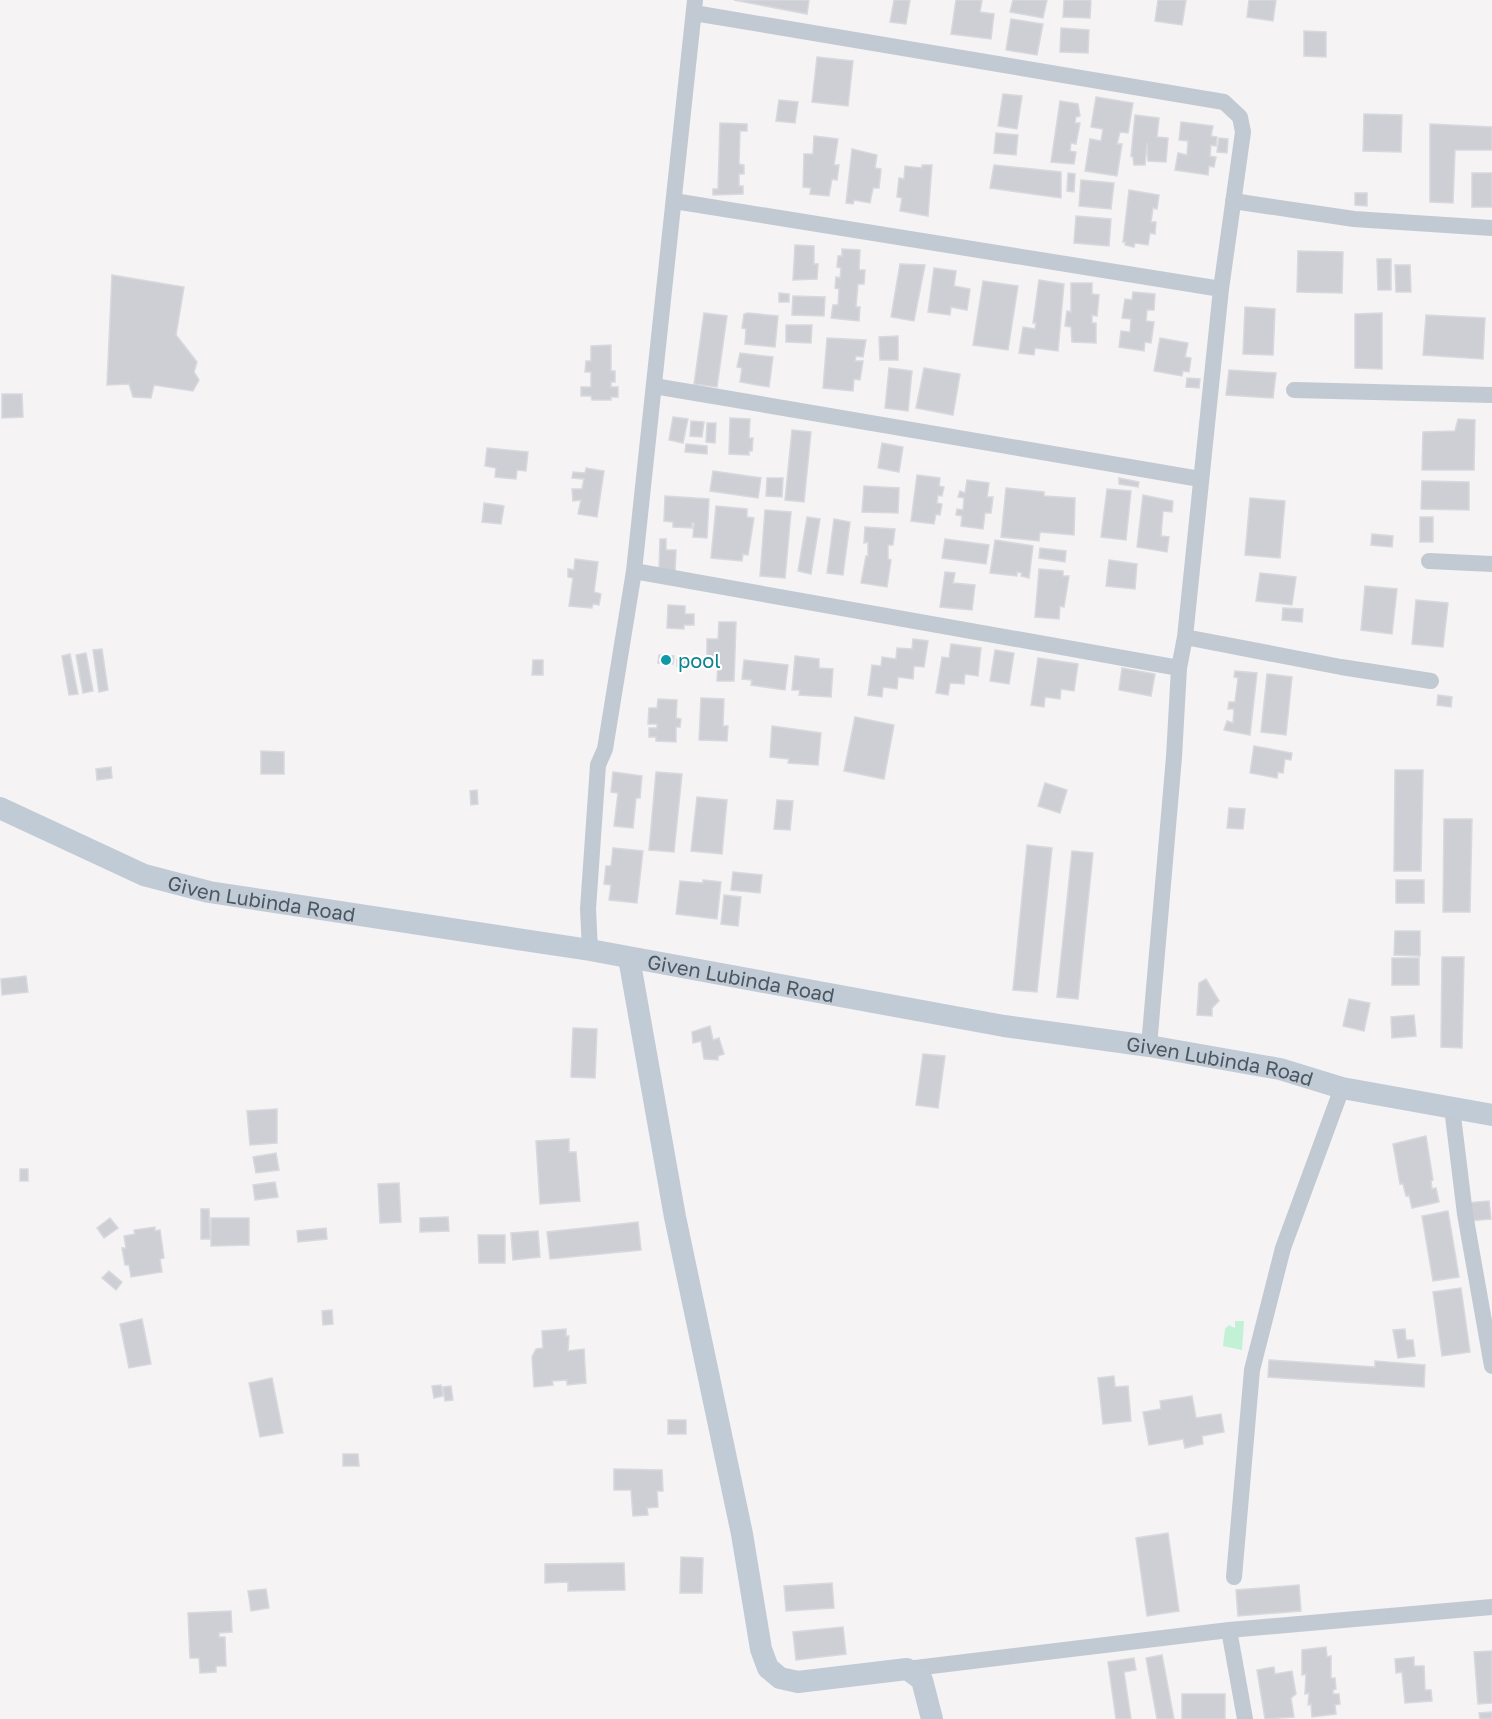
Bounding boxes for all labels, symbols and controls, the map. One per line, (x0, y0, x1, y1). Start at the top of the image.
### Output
place label: pool (678, 648, 721, 672)
marker: pool (659, 653, 673, 667)
street label: Given Lubinda Road (165, 870, 357, 926)
street label: Given Lubinda Road (645, 949, 837, 1007)
street label: Given Lubinda Road (1125, 1031, 1316, 1091)

